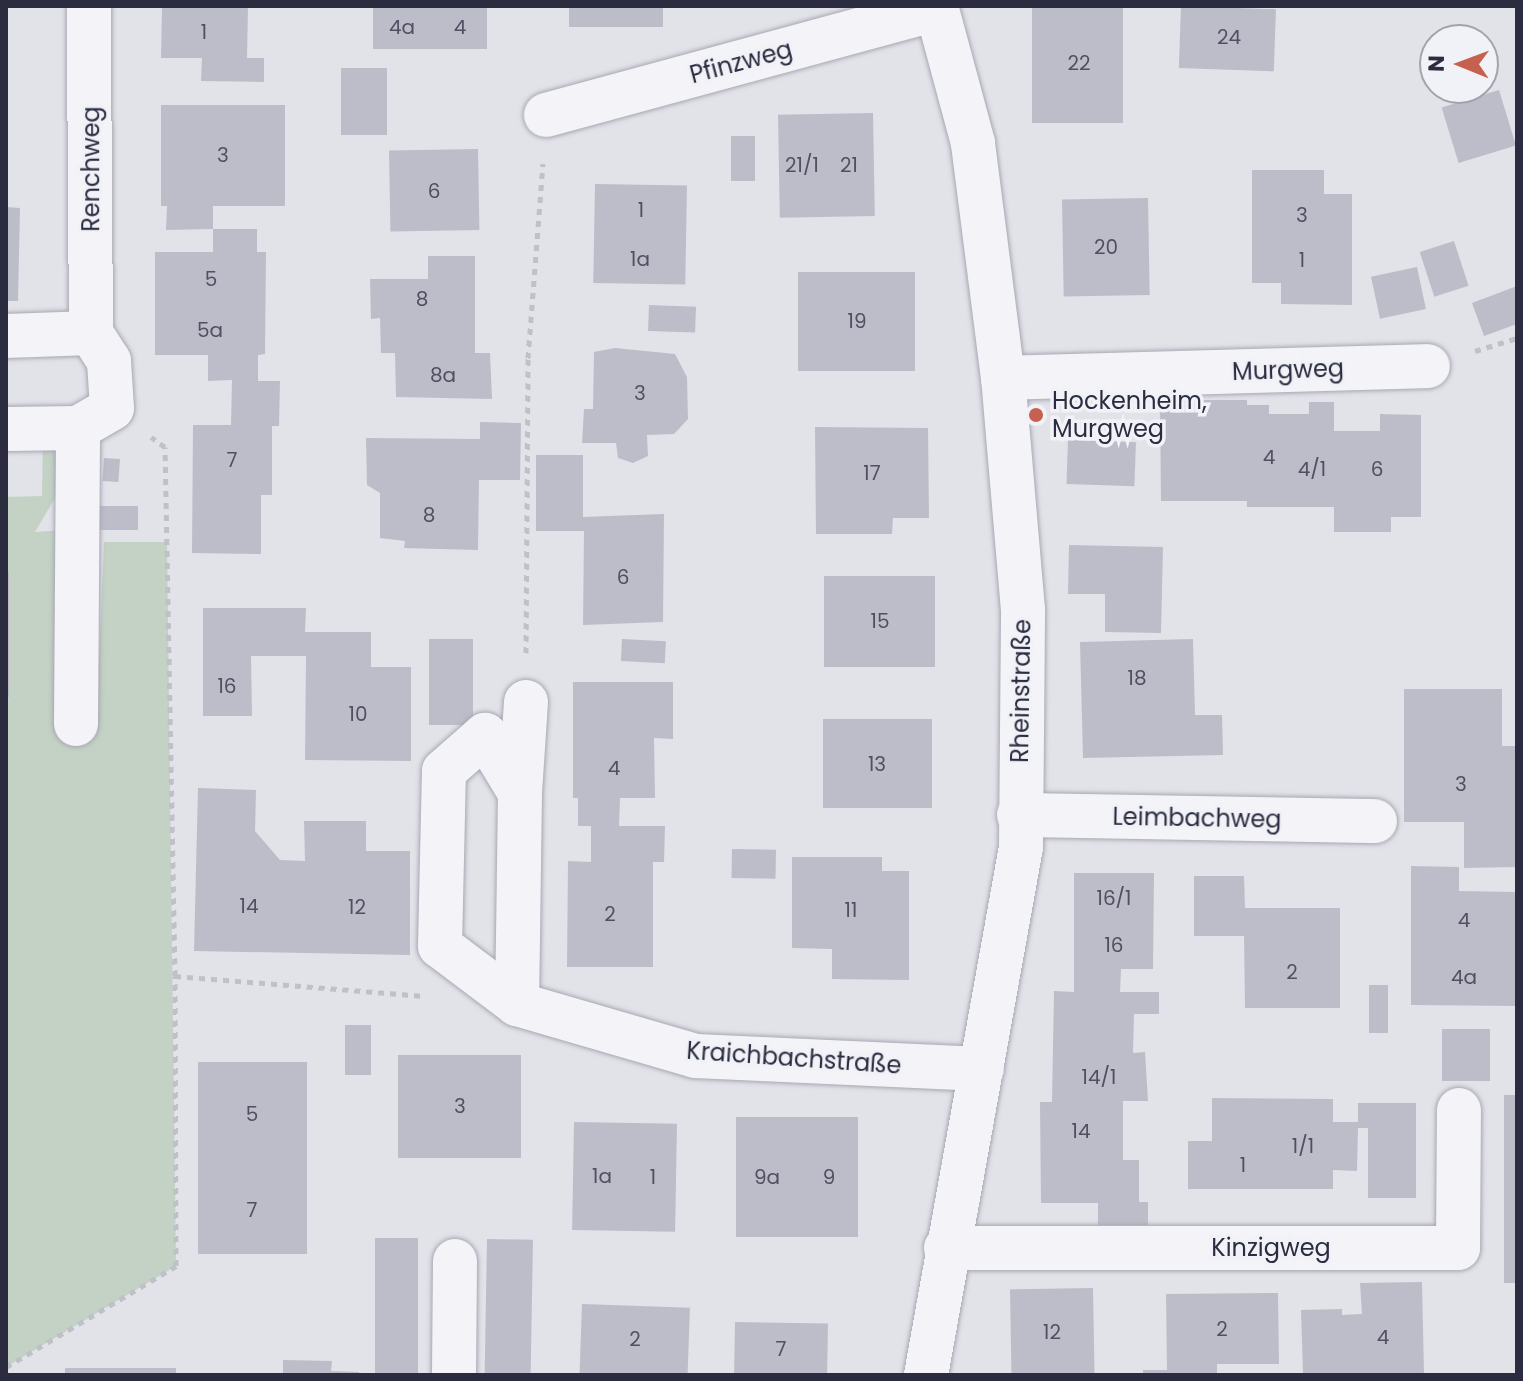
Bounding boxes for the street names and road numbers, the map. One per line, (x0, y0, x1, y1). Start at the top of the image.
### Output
street label: Pfinzweg (687, 35, 795, 89)
street label: Renchweg (77, 106, 105, 232)
street label: Murgweg (1232, 354, 1344, 386)
street label: Rheinstraße (1005, 619, 1037, 763)
street label: Leimbachweg (1112, 802, 1282, 834)
street label: Kraichbachstraße (686, 1036, 902, 1080)
street label: Kinzigweg (1211, 1234, 1331, 1262)

